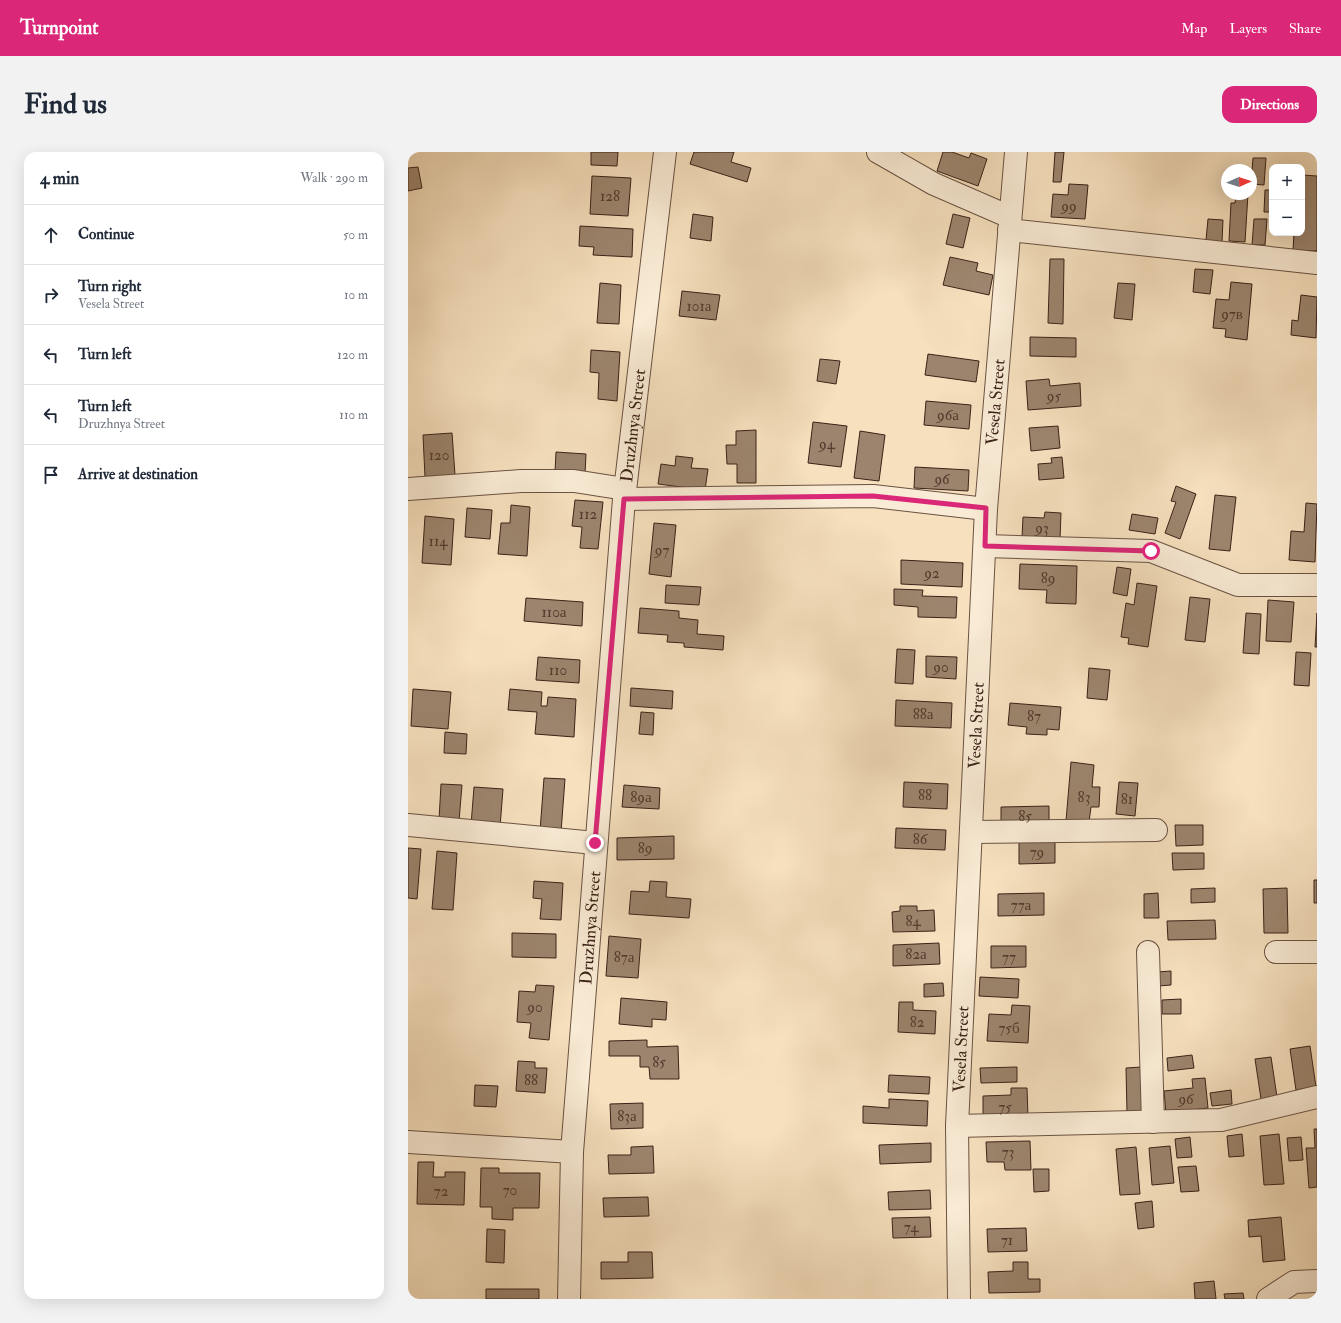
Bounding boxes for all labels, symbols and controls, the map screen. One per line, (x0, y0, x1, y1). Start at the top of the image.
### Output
text: Turnpoint (20, 16, 98, 40)
text: Map (1181, 20, 1207, 37)
text: Layers (1229, 20, 1267, 37)
text: Share (1289, 20, 1321, 37)
button: Directions (1222, 86, 1317, 123)
text: Find us (24, 87, 107, 122)
north arrow (1221, 164, 1257, 200)
map controls (1269, 164, 1305, 236)
button: + (1269, 164, 1305, 200)
text: 4 min (40, 168, 79, 189)
text: Walk · 290 m (300, 170, 368, 186)
house number: 128 (600, 187, 620, 206)
house number: 99 (1060, 197, 1077, 216)
button: − (1269, 200, 1305, 236)
icon: ahead (40, 224, 62, 246)
text: Continue (78, 225, 134, 244)
text: 50 m (343, 227, 368, 243)
text: Turn right (78, 277, 141, 296)
icon: right (40, 284, 62, 306)
text: 10 m (344, 287, 368, 303)
text: Vesela Street (78, 296, 144, 312)
house number: 101а (687, 297, 712, 316)
house number: 97в (1220, 305, 1243, 324)
icon: left (40, 344, 62, 366)
text: Turn left (78, 345, 132, 364)
text: 120 m (337, 347, 368, 363)
street label: Vesela Street (981, 358, 1010, 446)
street label: Druzhnya Street (616, 367, 650, 483)
house number: 95 (1046, 387, 1062, 406)
text: Turn left (78, 397, 132, 416)
icon: left (40, 404, 62, 426)
house number: 96а (936, 406, 959, 425)
text: 110 m (339, 407, 368, 423)
text: Druzhnya Street (78, 416, 165, 432)
house number: 94 (818, 435, 836, 454)
house number: 120 (429, 446, 449, 465)
icon: arrive (40, 464, 62, 486)
text: Arrive at destination (78, 465, 198, 484)
house number: 96 (933, 470, 951, 489)
house number: 112 (579, 505, 598, 524)
house number: 93 (1034, 519, 1049, 538)
house number: 114 (429, 532, 448, 551)
house number: 97 (654, 541, 669, 560)
route start (1142, 542, 1160, 560)
house number: 92 (923, 564, 940, 583)
house number: 89 (1041, 569, 1055, 588)
house number: 110а (542, 603, 567, 622)
house number: 90 (932, 658, 949, 677)
house number: 110 (549, 661, 567, 680)
street label: Vesela Street (964, 681, 989, 769)
house number: 88а (913, 705, 934, 724)
house number: 87 (1027, 707, 1041, 726)
house number: 88 (918, 786, 932, 805)
house number: 89а (630, 788, 652, 807)
house number: 83 (1078, 788, 1090, 807)
house number: 81 (1121, 790, 1133, 809)
house number: 85 (1018, 807, 1032, 826)
house number: 86 (913, 830, 929, 849)
route end (586, 834, 604, 852)
house number: 89 (638, 839, 652, 858)
house number: 79 (1030, 843, 1044, 862)
street label: Druzhnya Street (575, 870, 605, 985)
house number: 77а (1011, 896, 1032, 915)
house number: 84 (905, 912, 921, 931)
house number: 82а (905, 945, 927, 964)
house number: 87а (614, 948, 635, 967)
house number: 77 (1002, 948, 1016, 967)
house number: 90 (526, 998, 543, 1017)
street label: Vesela Street (949, 1005, 974, 1093)
house number: 82 (910, 1013, 925, 1032)
house number: 75б (998, 1019, 1020, 1038)
house number: 85 (652, 1053, 666, 1072)
house number: 88 (524, 1071, 538, 1090)
house number: 96 (1177, 1090, 1195, 1109)
house number: 75 (998, 1098, 1012, 1117)
house number: 83а (617, 1107, 637, 1126)
house number: 73 (1002, 1143, 1014, 1162)
house number: 70 (503, 1181, 517, 1200)
house number: 72 (434, 1182, 449, 1201)
house number: 74 (904, 1218, 919, 1237)
house number: 71 (1001, 1231, 1013, 1250)

